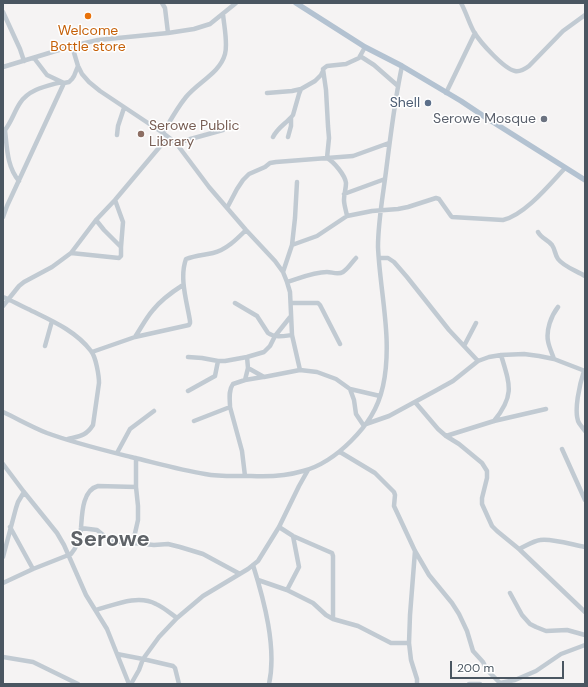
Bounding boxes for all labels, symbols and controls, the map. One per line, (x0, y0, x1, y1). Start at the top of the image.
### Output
marker: Welcome Bottle store (83, 11, 93, 21)
place label: Welcome Bottle store (50, 23, 126, 56)
place label: Shell (390, 95, 420, 111)
marker: Shell (423, 98, 433, 108)
place label: Serowe Mosque (433, 111, 536, 127)
marker: Serowe Mosque (539, 114, 549, 124)
place label: Serowe Public Library (149, 118, 240, 150)
marker: Serowe Public Library (136, 129, 146, 139)
district label: Serowe (70, 527, 150, 553)
scale bar (452, 653, 566, 679)
text: 200 m (457, 660, 494, 676)

